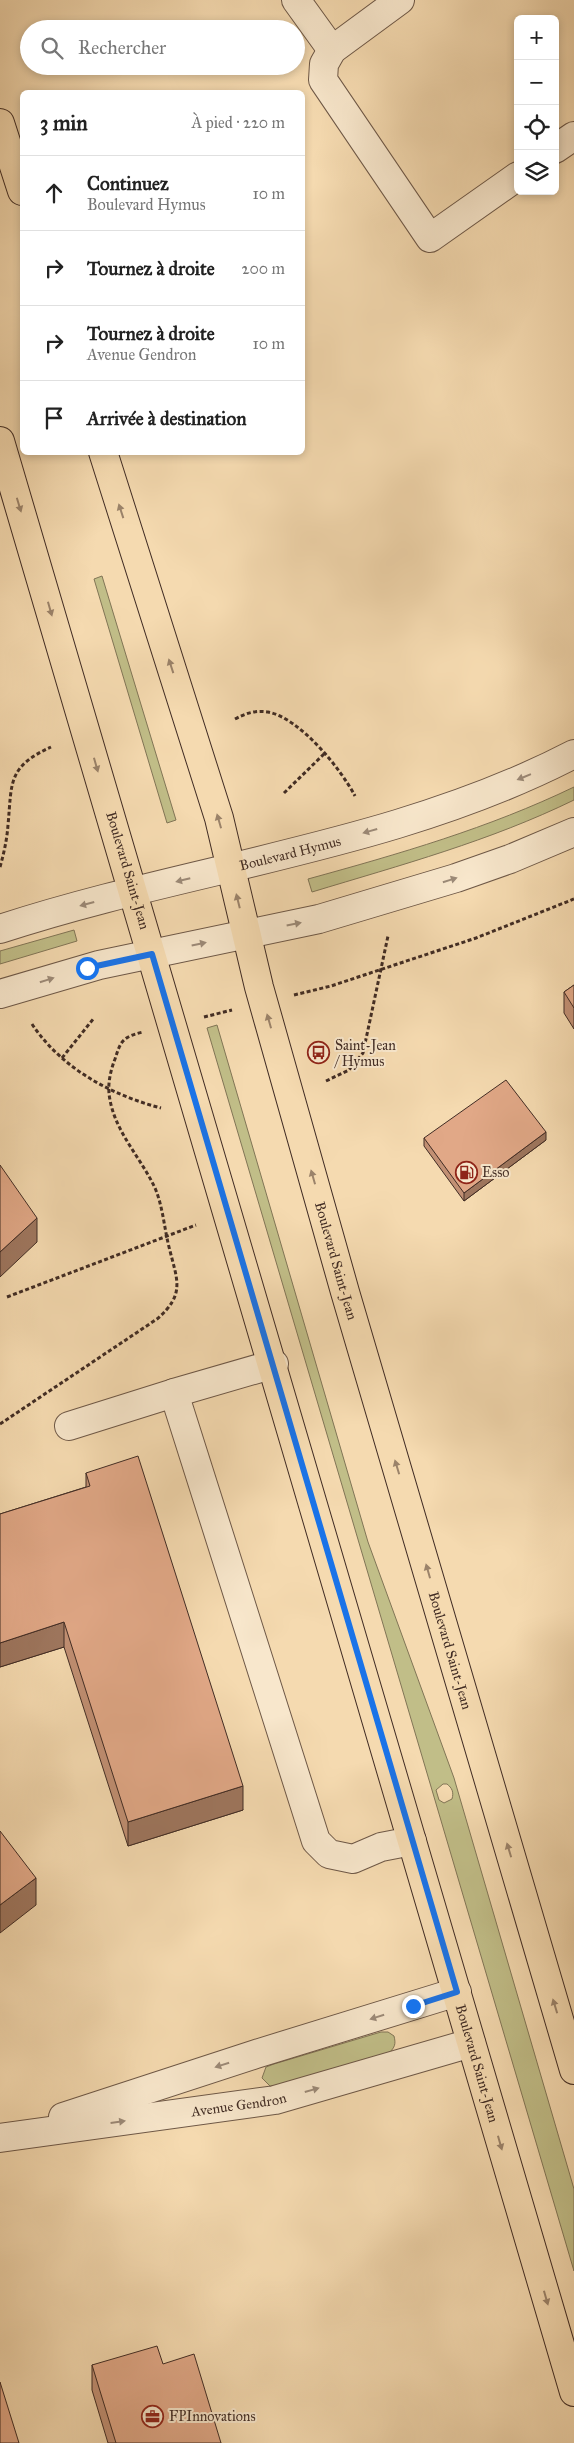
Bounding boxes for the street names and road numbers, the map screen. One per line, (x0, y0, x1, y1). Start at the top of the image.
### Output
street label: Boulevard Saint-Jean (102, 809, 153, 932)
street label: Boulevard Hymus (238, 833, 343, 874)
street label: Boulevard Saint-Jean (311, 1200, 361, 1322)
street label: Boulevard Saint-Jean (425, 1589, 475, 1712)
street label: Boulevard Saint-Jean (452, 2002, 502, 2125)
street label: Avenue Gendron (189, 2089, 289, 2121)

